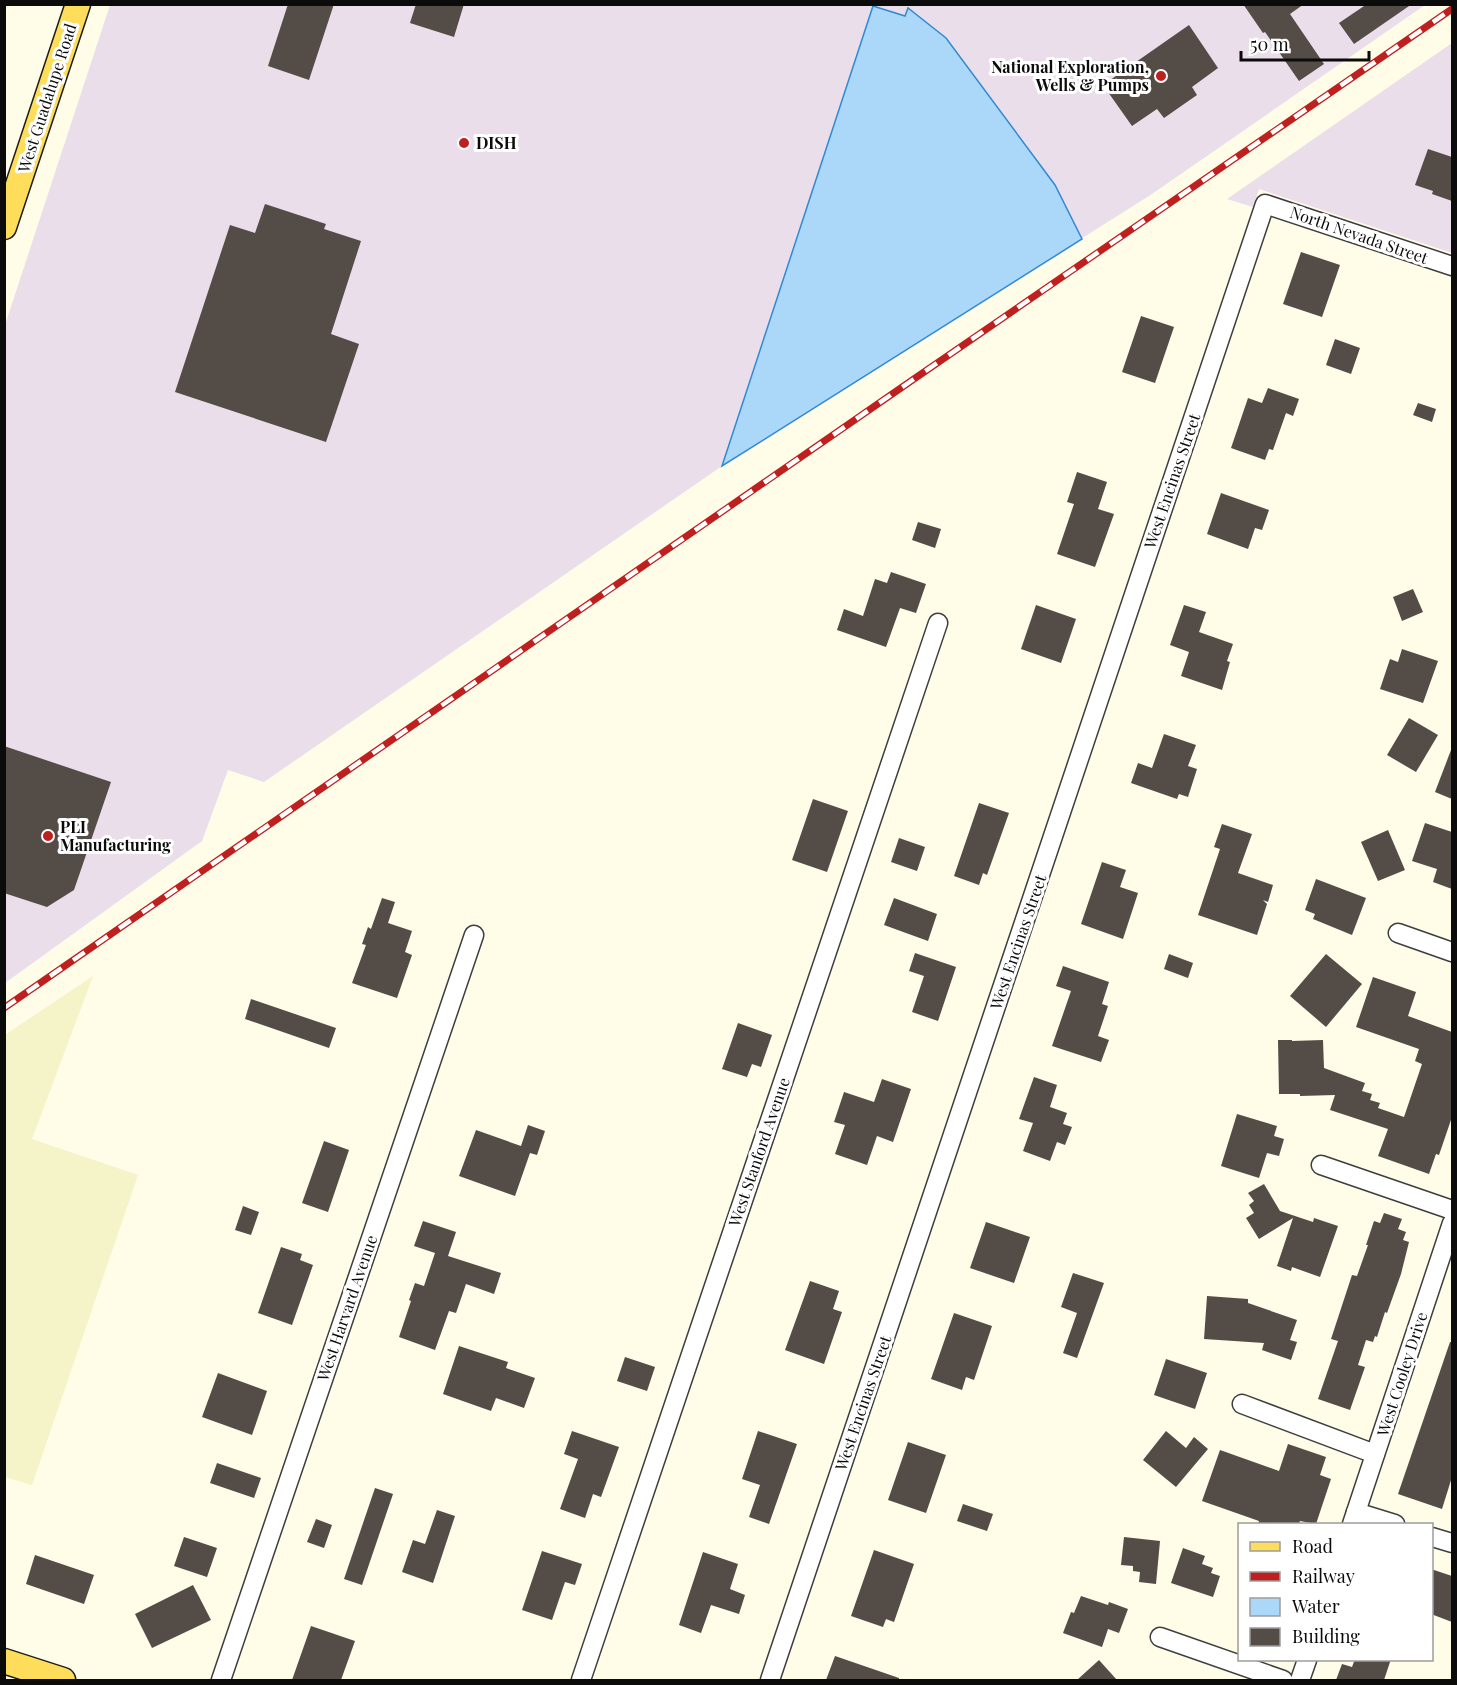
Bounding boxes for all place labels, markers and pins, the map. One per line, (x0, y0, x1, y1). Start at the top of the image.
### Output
place label: National Exploration, Wells & Pumps (991, 56, 1149, 95)
marker: National Exploration, Wells & Pumps (1154, 69, 1168, 83)
place label: DISH (476, 132, 517, 153)
marker: DISH (457, 136, 471, 150)
place label: PLI Manufacturing (60, 816, 171, 855)
marker: PLI Manufacturing (41, 829, 55, 843)

